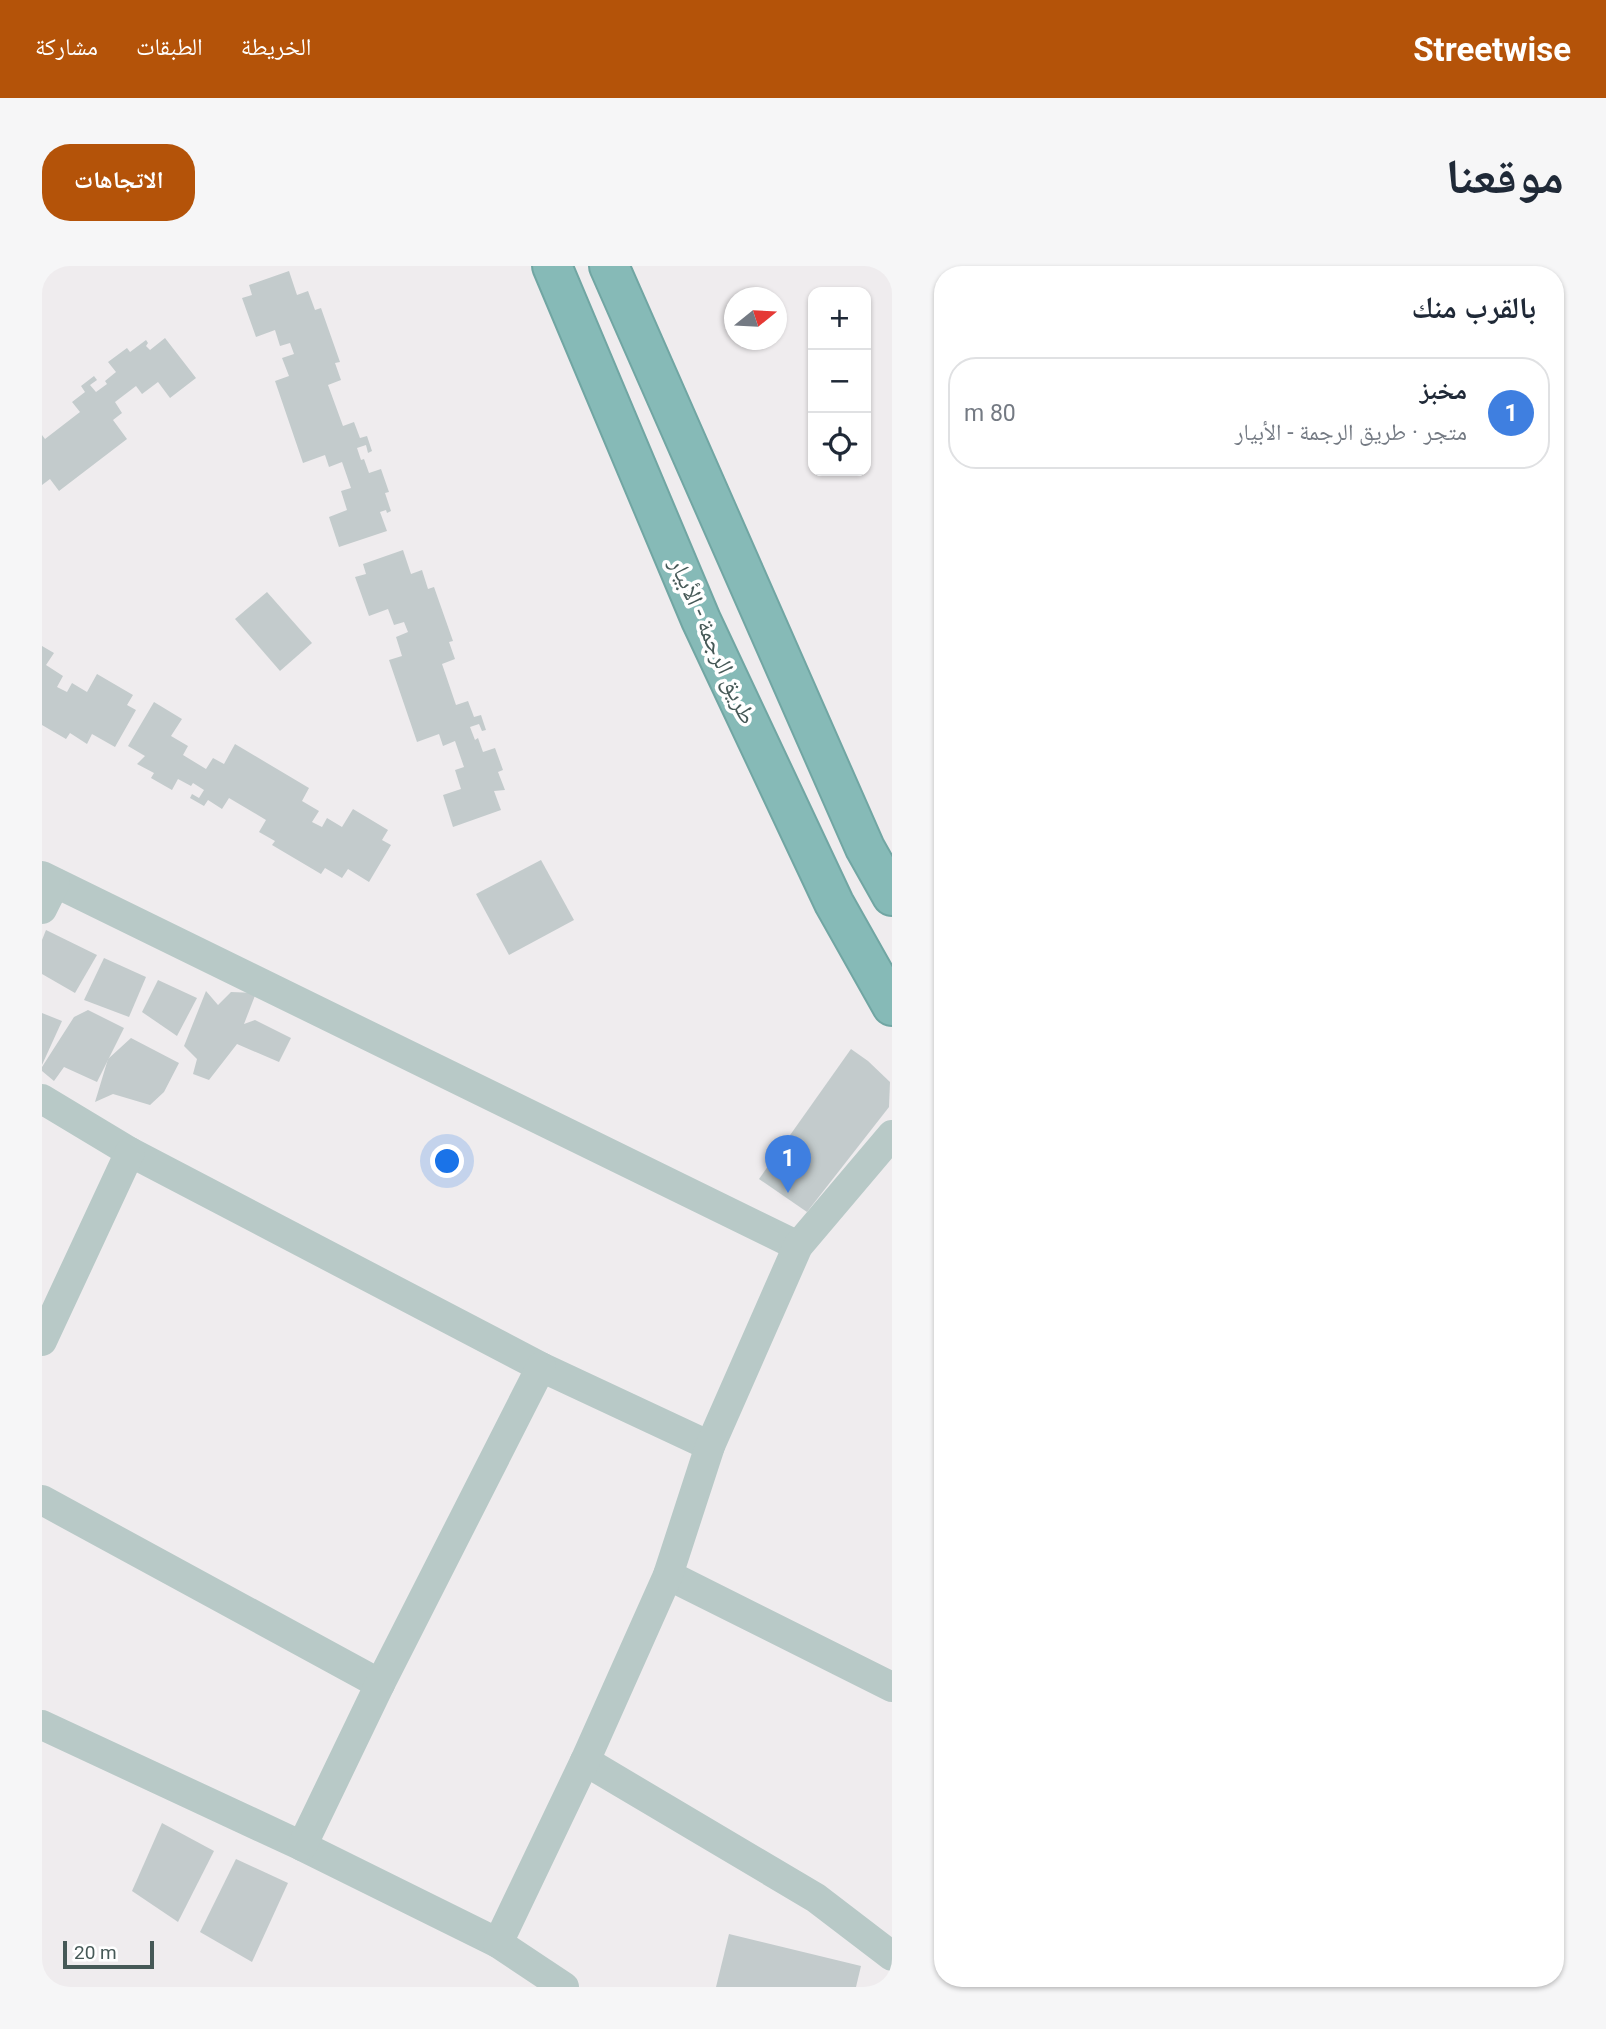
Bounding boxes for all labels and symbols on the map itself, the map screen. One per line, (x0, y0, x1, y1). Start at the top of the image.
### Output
north arrow (724, 287, 787, 350)
street label: طريق الرجمة - الأبيار (663, 553, 762, 728)
pin: 1 (765, 1135, 811, 1193)
your location (430, 1144, 464, 1178)
scale bar (63, 1938, 154, 1970)

